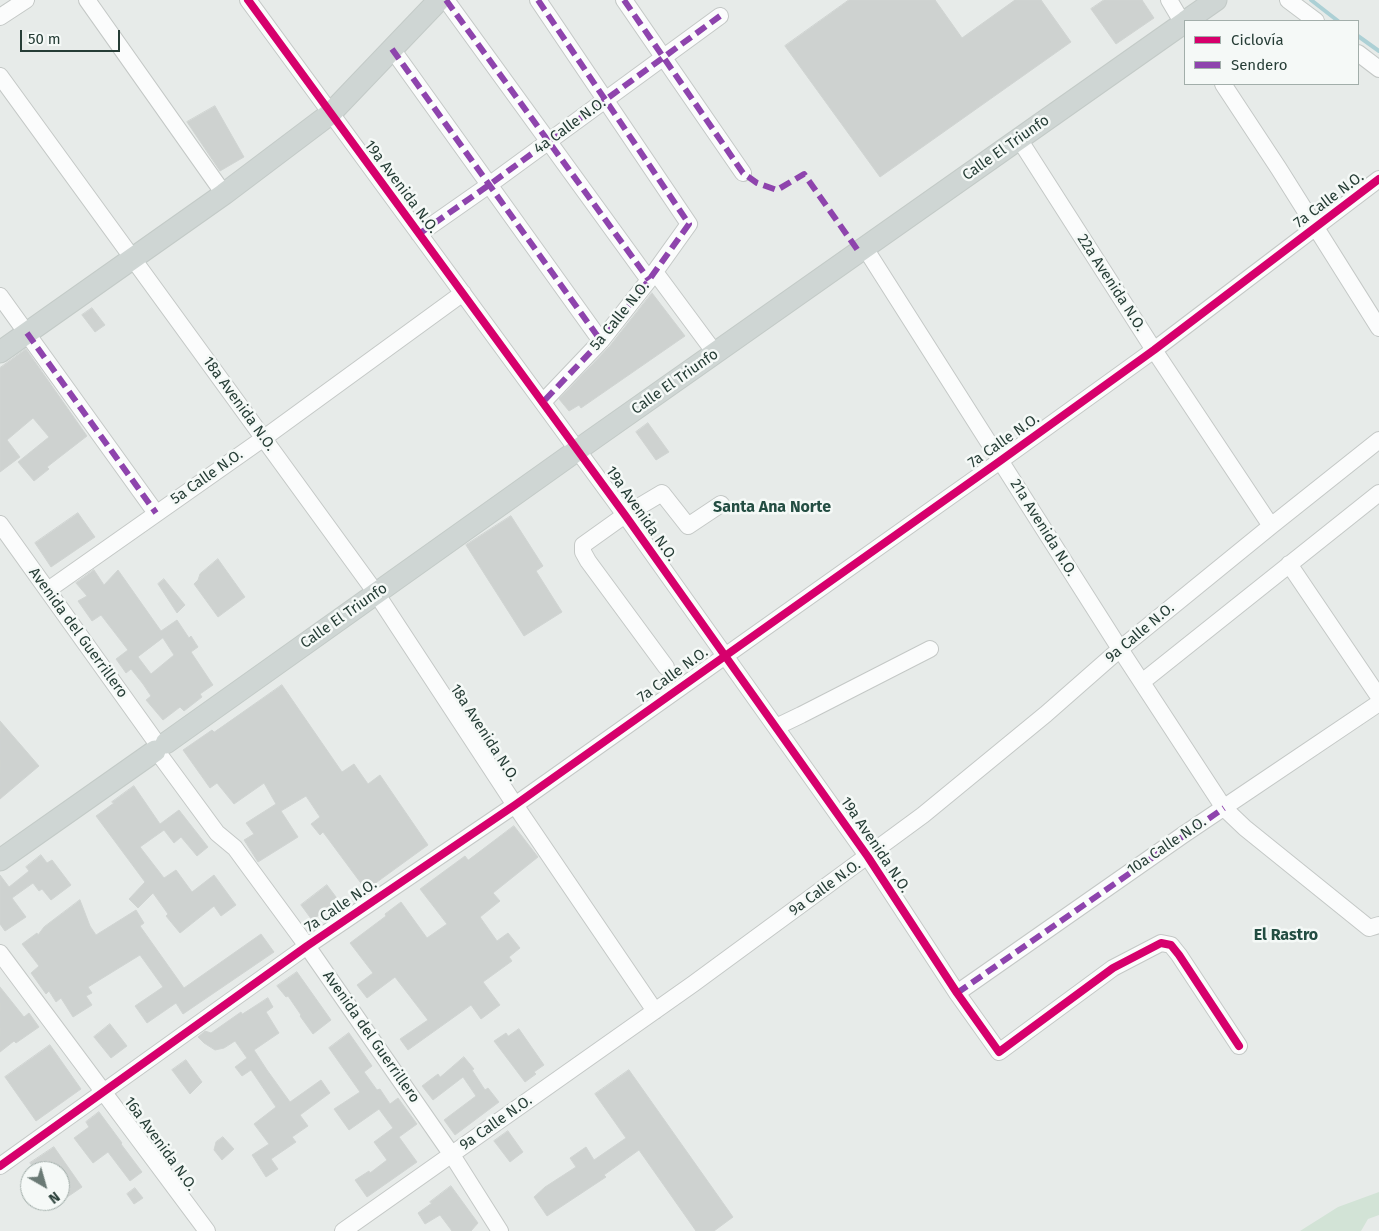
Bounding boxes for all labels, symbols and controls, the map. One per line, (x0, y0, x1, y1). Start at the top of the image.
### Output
scale bar (22, 20, 122, 52)
legend (1184, 20, 1359, 85)
text: 50 m (28, 30, 61, 48)
text: Ciclovía (1231, 31, 1284, 49)
text: Sendero (1231, 56, 1287, 74)
street label: 4a Calle N.O. (531, 94, 609, 158)
street label: Calle El Triunfo (959, 111, 1053, 185)
street label: 19a Avenida N.O. (360, 137, 442, 237)
street label: 7a Calle N.O. (1291, 168, 1367, 232)
street label: 22a Avenida N.O. (1073, 231, 1149, 335)
street label: 5a Calle N.O. (587, 278, 653, 354)
street label: Calle El Triunfo (628, 345, 722, 419)
street label: 18a Avenida N.O. (199, 353, 279, 455)
street label: 7a Calle N.O. (965, 410, 1043, 472)
street label: 5a Calle N.O. (167, 446, 247, 508)
street label: 19a Avenida N.O. (602, 463, 680, 565)
street label: 21a Avenida N.O. (1006, 476, 1080, 580)
district label: Santa Ana Norte (713, 498, 831, 518)
street label: Avenida del Guerrillero (25, 564, 131, 702)
street label: Calle El Triunfo (297, 579, 391, 653)
street label: 9a Calle N.O. (1102, 599, 1178, 667)
street label: 7a Calle N.O. (634, 643, 712, 707)
street label: 18a Avenida N.O. (446, 681, 522, 785)
street label: 19a Avenida N.O. (836, 794, 914, 896)
street label: 10a Calle N.O. (1124, 813, 1210, 879)
street label: 9a Calle N.O. (786, 856, 864, 920)
street label: 7a Calle N.O. (302, 875, 380, 937)
district label: El Rastro (1254, 926, 1318, 946)
street label: Avenida del Guerrillero (319, 968, 423, 1106)
street label: 9a Calle N.O. (456, 1091, 536, 1155)
street label: 16a Avenida N.O. (120, 1093, 200, 1195)
north arrow (20, 1161, 70, 1211)
text: N (45, 1188, 63, 1207)

